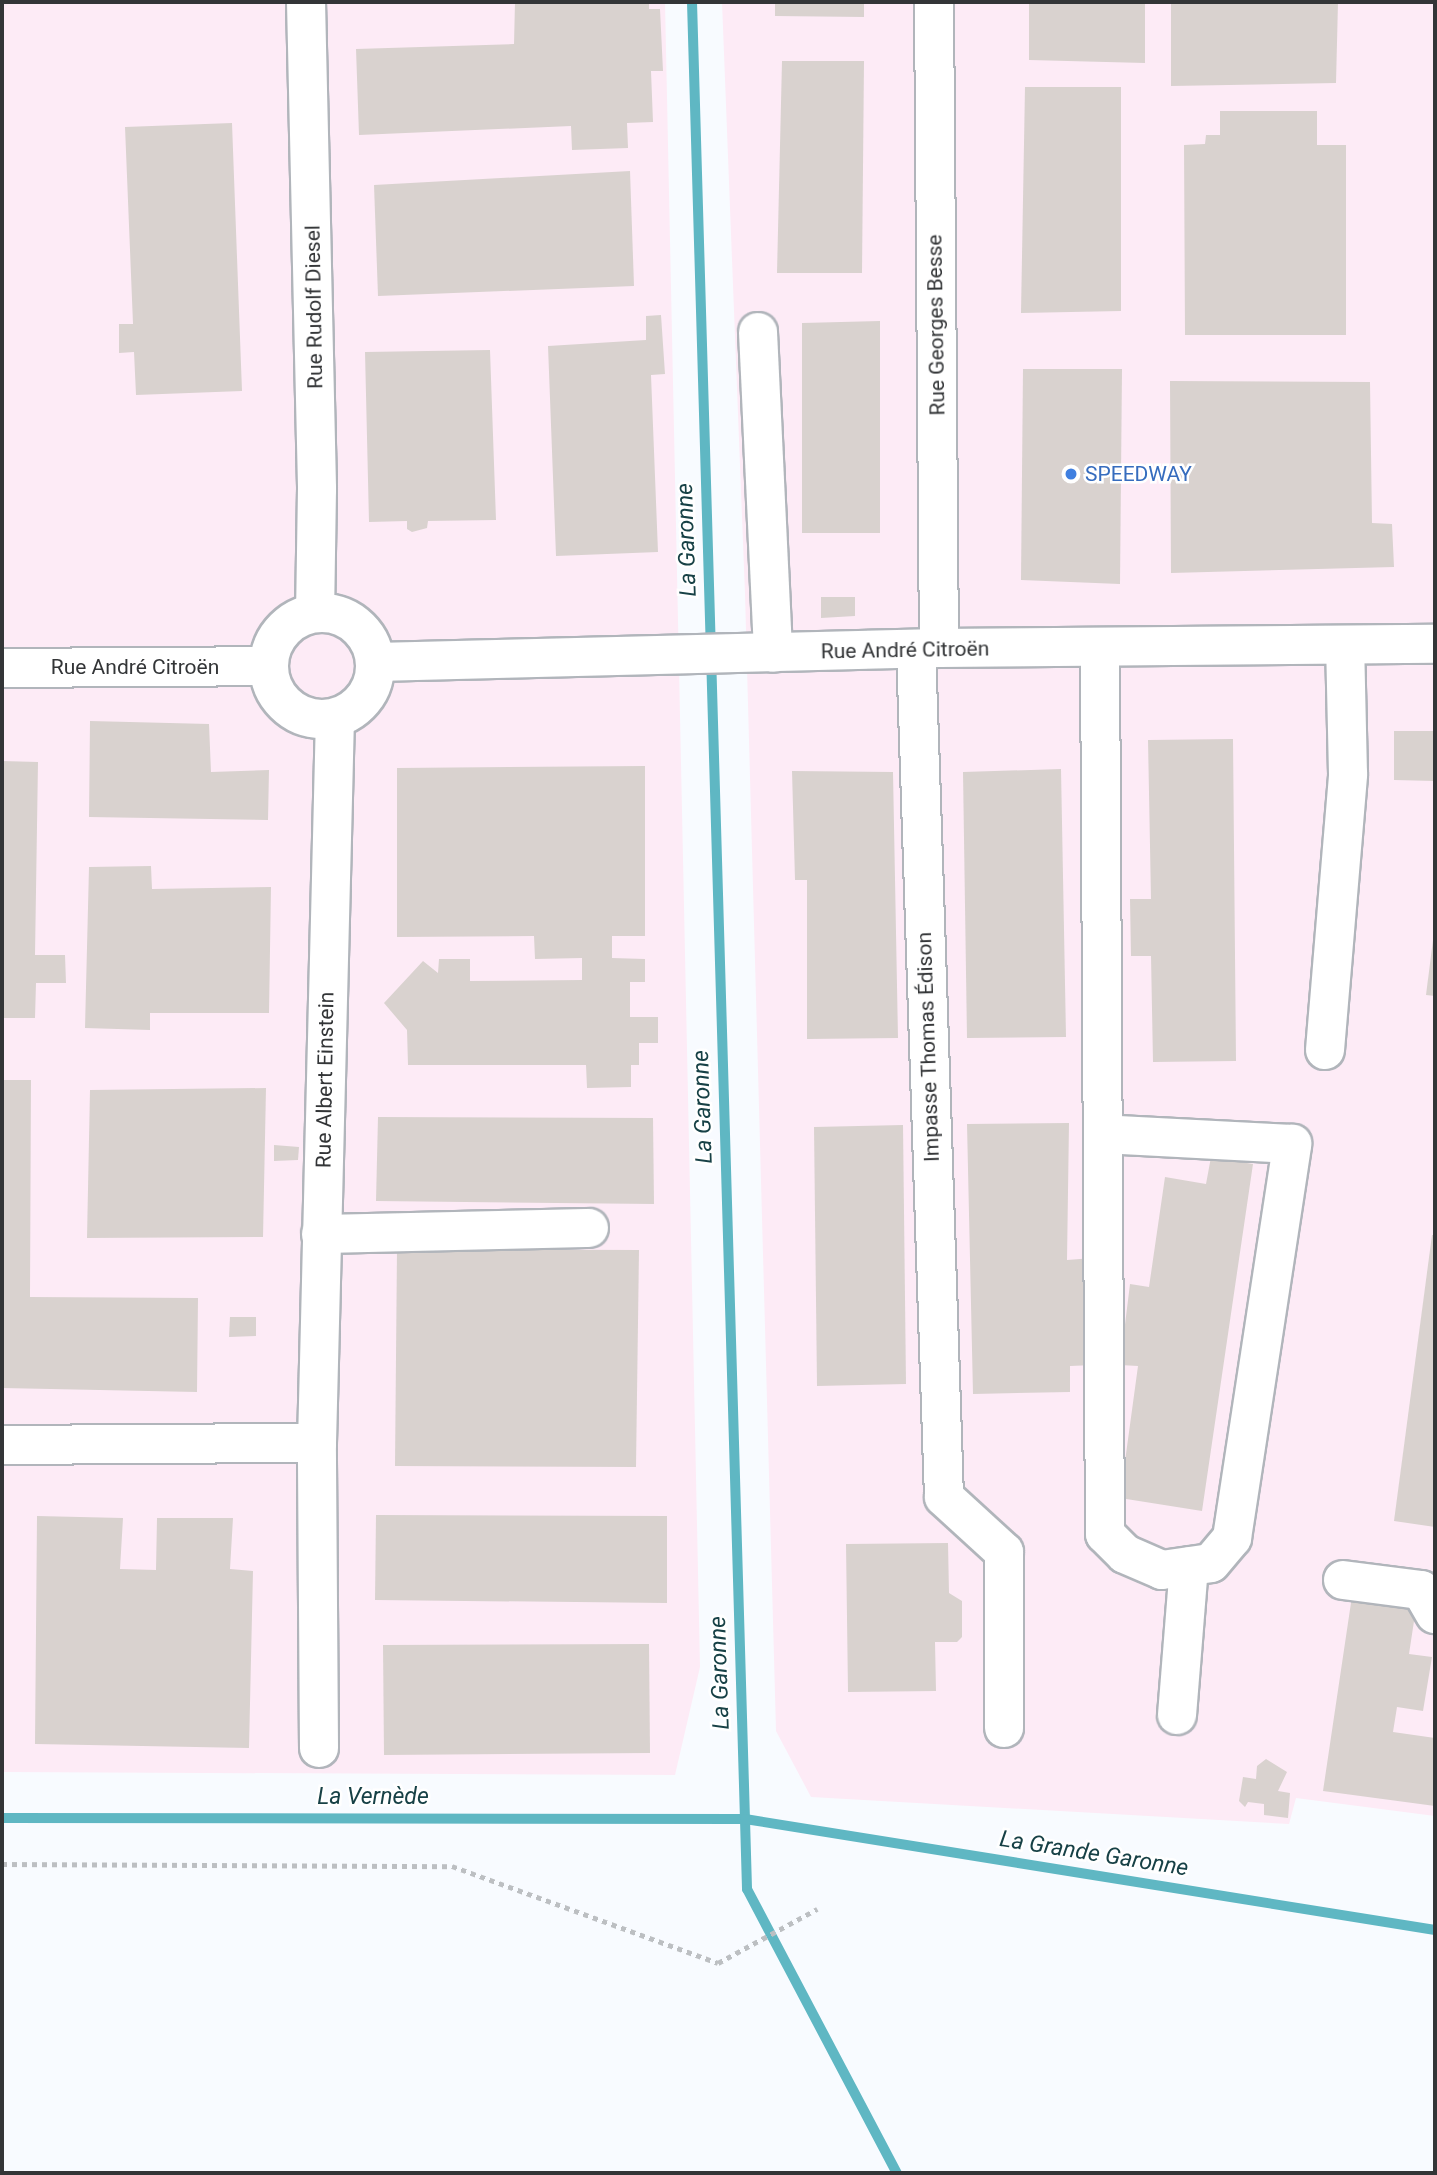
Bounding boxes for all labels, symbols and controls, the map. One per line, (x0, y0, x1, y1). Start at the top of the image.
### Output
street label: Rue Rudolf Diesel (300, 225, 328, 389)
street label: Rue Georges Besse (922, 234, 950, 416)
place label: SPEEDWAY (1085, 461, 1192, 487)
marker: SPEEDWAY (1063, 466, 1079, 482)
water label: La Garonne (671, 483, 703, 597)
street label: Rue André Citroën (821, 636, 989, 664)
street label: Rue André Citroën (51, 654, 219, 680)
street label: Impasse Thomas Édison (911, 931, 945, 1163)
street label: Rue Albert Einstein (311, 992, 339, 1168)
water label: La Garonne (687, 1050, 719, 1164)
water label: La Garonne (704, 1616, 736, 1730)
water label: La Vernède (317, 1783, 429, 1811)
water label: La Grande Garonne (998, 1825, 1190, 1883)

